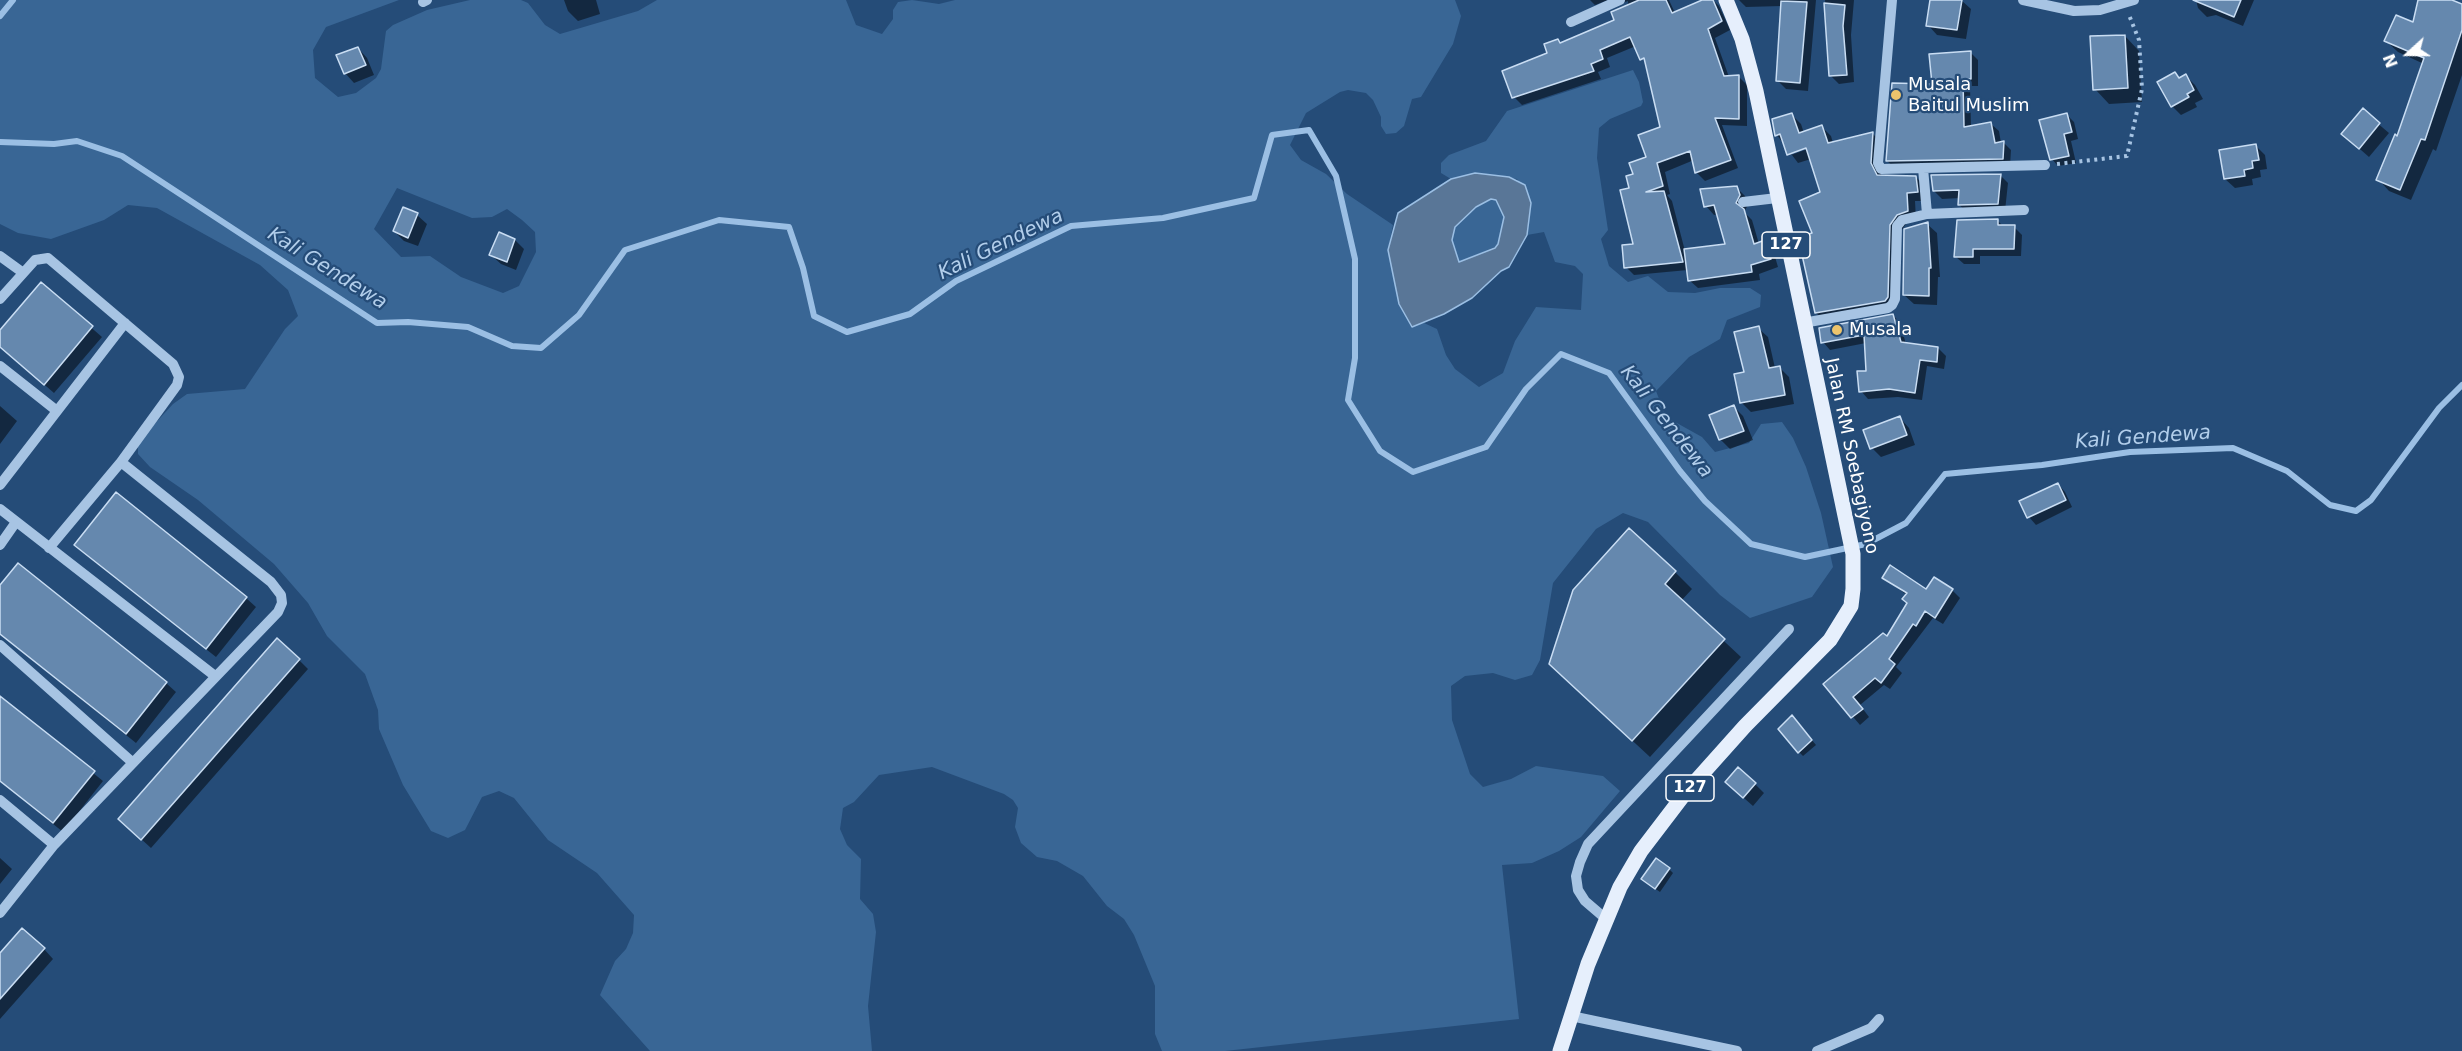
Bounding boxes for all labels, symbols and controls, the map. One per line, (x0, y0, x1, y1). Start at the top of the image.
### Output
north arrow (2378, 24, 2438, 84)
text: N (2379, 51, 2402, 70)
place label: Musala Baitul Muslim (1908, 74, 2029, 116)
marker: Musala Baitul Muslim (1889, 88, 1903, 102)
water label: Kali Gendewa (935, 204, 1067, 286)
water label: Kali Gendewa (263, 223, 391, 315)
road number: 127 (1762, 232, 1810, 258)
place label: Musala (1849, 319, 1912, 341)
marker: Musala (1830, 323, 1844, 337)
street label: Jalan RM Soebagiyono (1820, 356, 1882, 556)
water label: Kali Gendewa (1615, 361, 1717, 483)
water label: Kali Gendewa (2074, 421, 2212, 455)
road number: 127 (1666, 775, 1714, 801)

